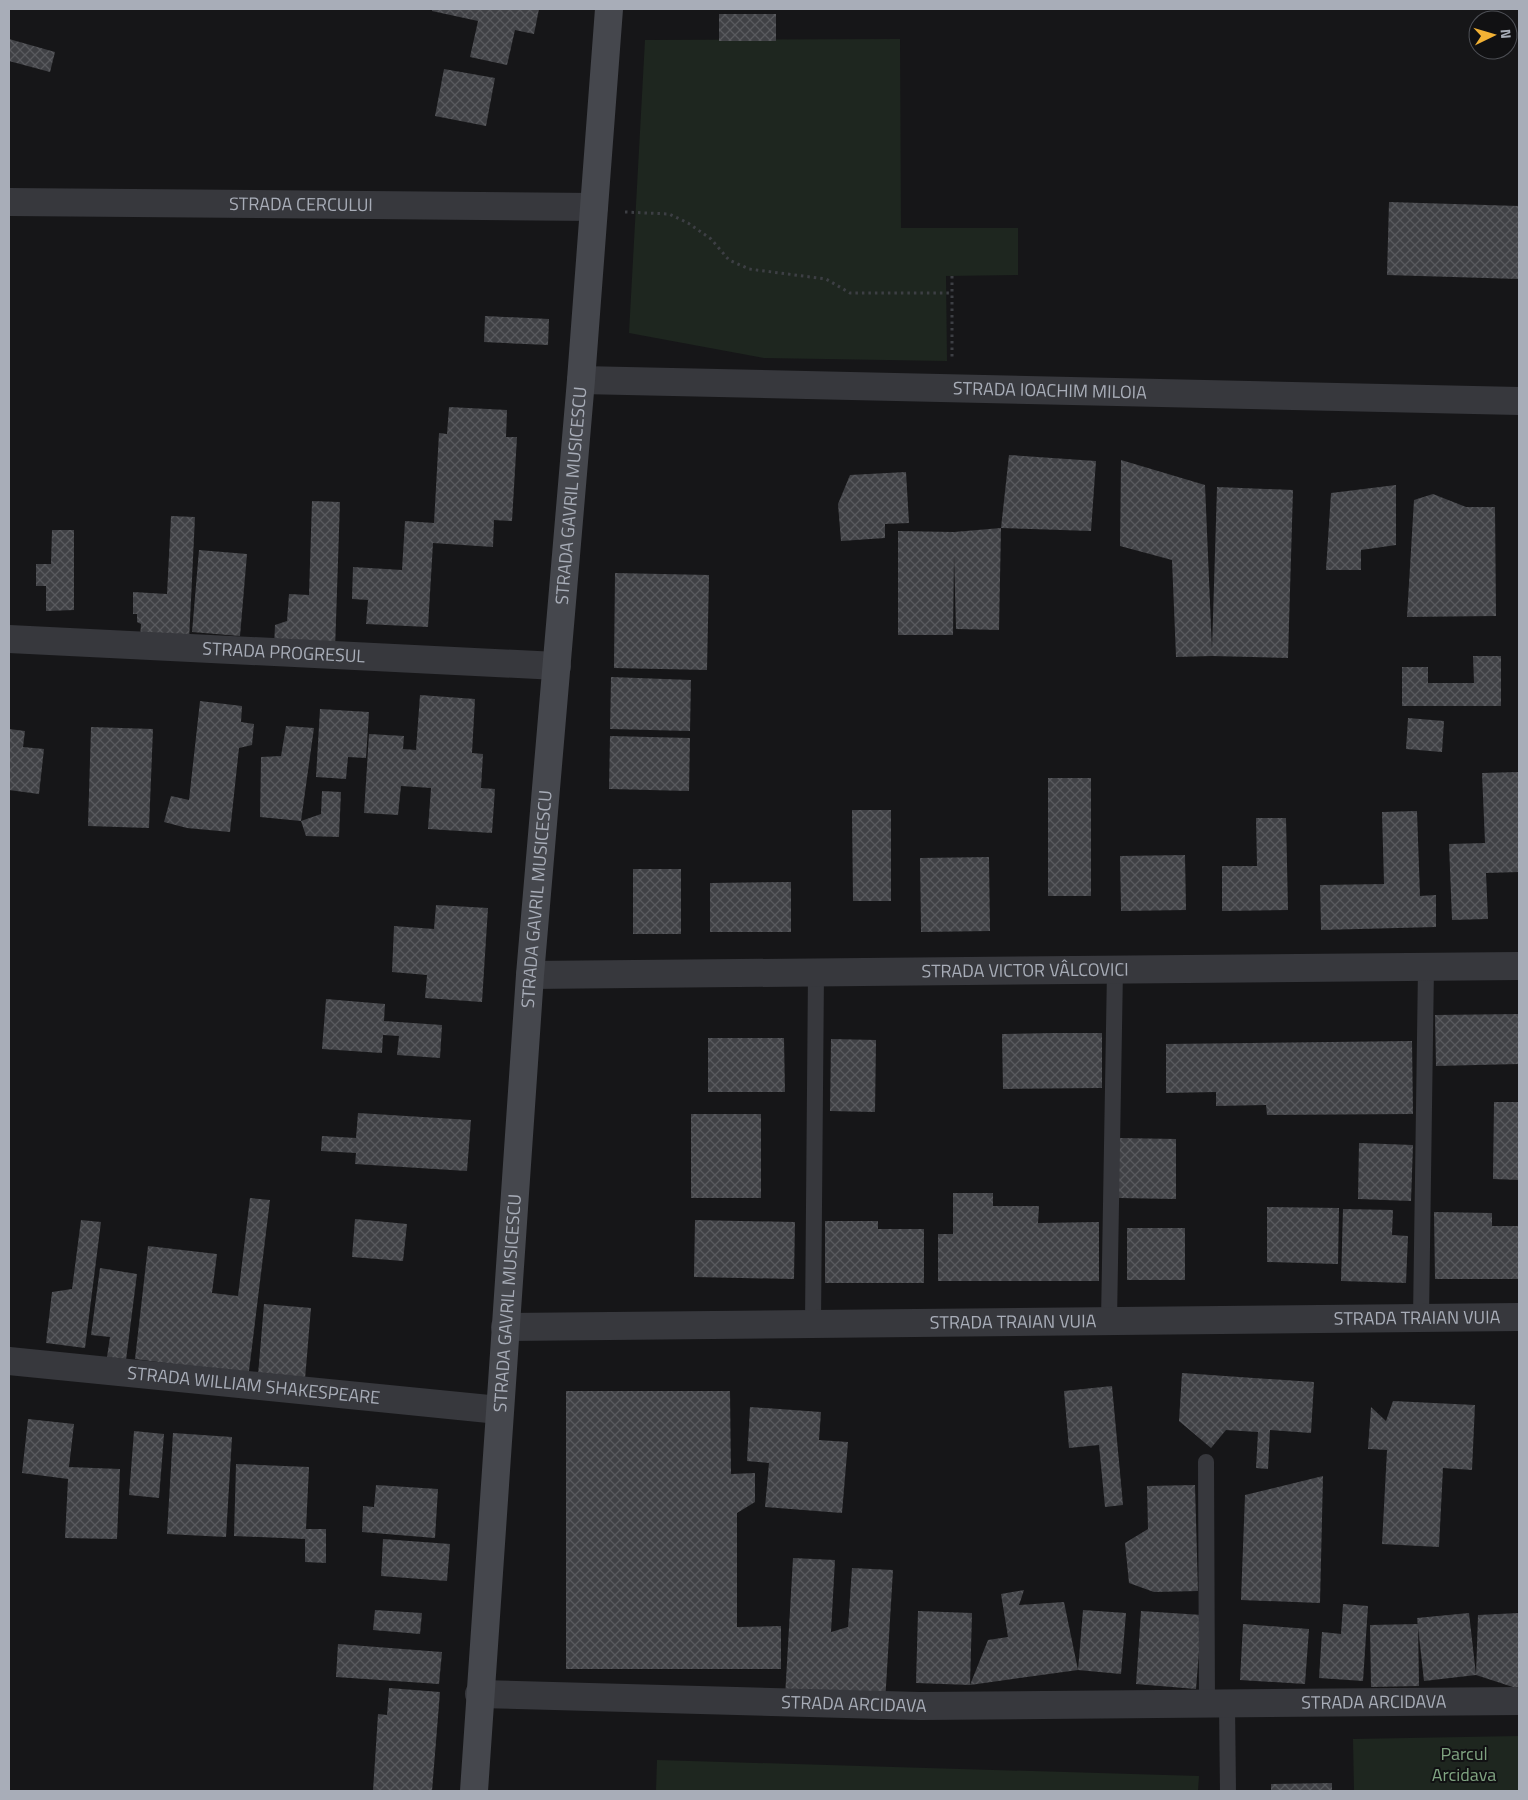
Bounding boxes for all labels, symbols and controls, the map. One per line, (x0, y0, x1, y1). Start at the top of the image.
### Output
north arrow (1468, 10, 1518, 60)
text: N (1496, 28, 1517, 40)
street label: STRADA CERCULUI (229, 190, 373, 218)
street label: STRADA IOACHIM MILOIA (953, 374, 1147, 406)
street label: STRADA GAVRIL MUSICESCU (548, 386, 593, 606)
street label: STRADA PROGRESUL (202, 635, 366, 670)
street label: STRADA GAVRIL MUSICESCU (514, 789, 559, 1009)
street label: STRADA VICTOR VÂLCOVICI (921, 956, 1129, 984)
street label: STRADA GAVRIL MUSICESCU (486, 1193, 528, 1413)
street label: STRADA TRAIAN VUIA (1333, 1303, 1501, 1332)
street label: STRADA TRAIAN VUIA (929, 1307, 1097, 1336)
street label: STRADA WILLIAM SHAKESPEARE (126, 1359, 382, 1411)
street label: STRADA ARCIDAVA (781, 1688, 927, 1719)
street label: STRADA ARCIDAVA (1301, 1688, 1447, 1716)
park label: Parcul Arcidava (1432, 1740, 1496, 1788)

